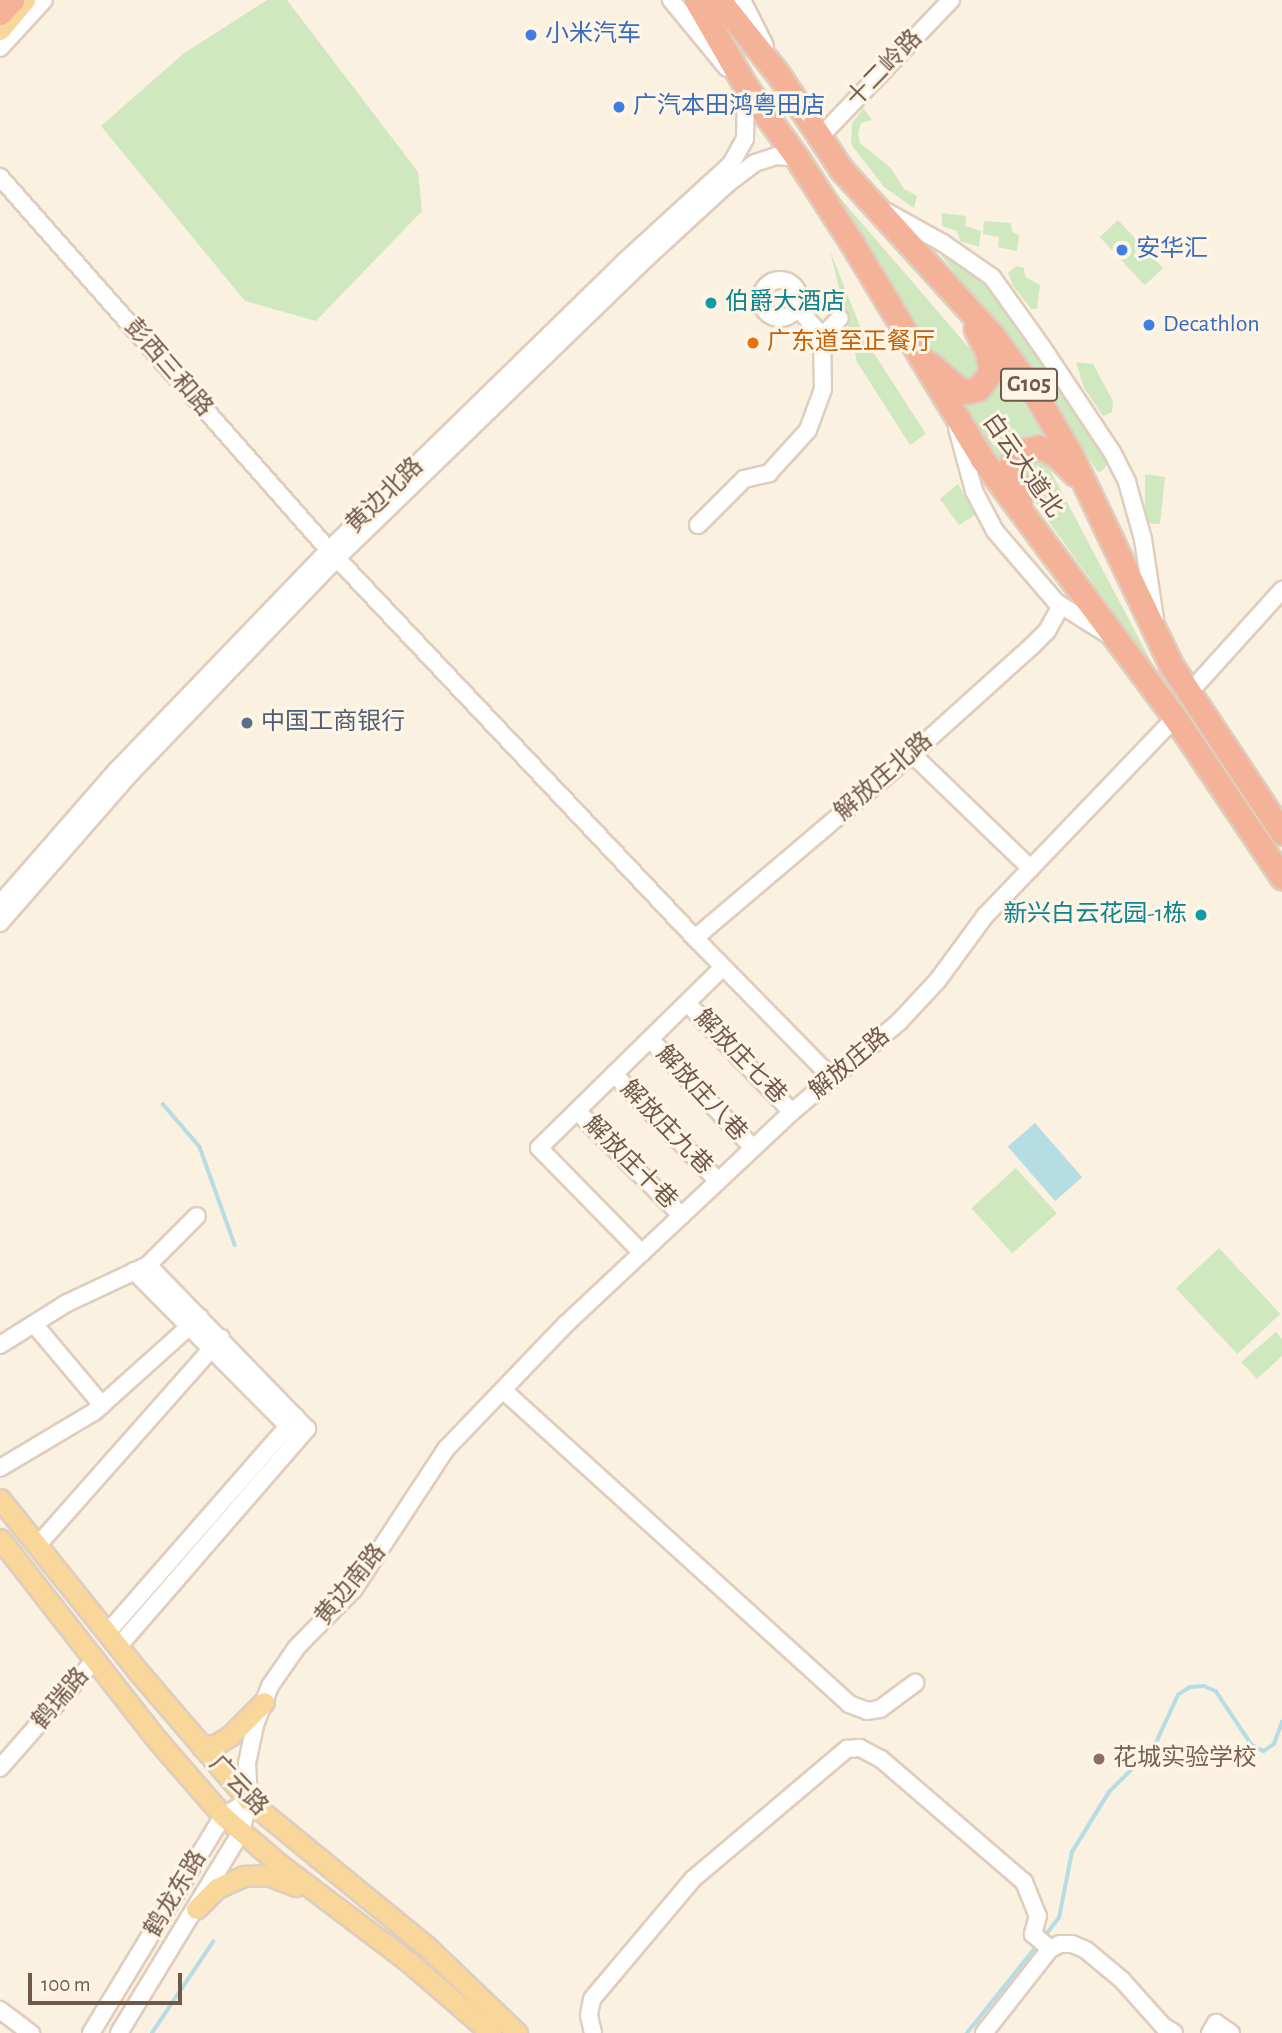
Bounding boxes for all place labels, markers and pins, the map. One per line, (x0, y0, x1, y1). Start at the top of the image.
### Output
place label: 小米汽车 (545, 21, 641, 49)
marker: 小米汽车 (523, 27, 539, 43)
place label: 广汽本田鸿粤田店 (633, 93, 825, 121)
marker: 广汽本田鸿粤田店 (611, 99, 627, 115)
place label: 安华汇 (1136, 236, 1208, 264)
marker: 安华汇 (1114, 242, 1130, 258)
place label: 伯爵大酒店 (725, 289, 845, 317)
marker: 伯爵大酒店 (703, 295, 719, 311)
place label: Decathlon (1163, 311, 1260, 339)
marker: Decathlon (1141, 317, 1157, 333)
place label: 广东道至正餐厅 (767, 329, 935, 357)
marker: 广东道至正餐厅 (745, 335, 761, 351)
place label: 中国工商银行 (261, 709, 405, 737)
marker: 中国工商银行 (239, 715, 255, 731)
place label: 新兴白云花园-1栋 (1003, 901, 1187, 929)
marker: 新兴白云花园-1栋 (1193, 907, 1209, 923)
place label: 花城实验学校 (1113, 1745, 1257, 1773)
marker: 花城实验学校 (1091, 1751, 1107, 1767)

